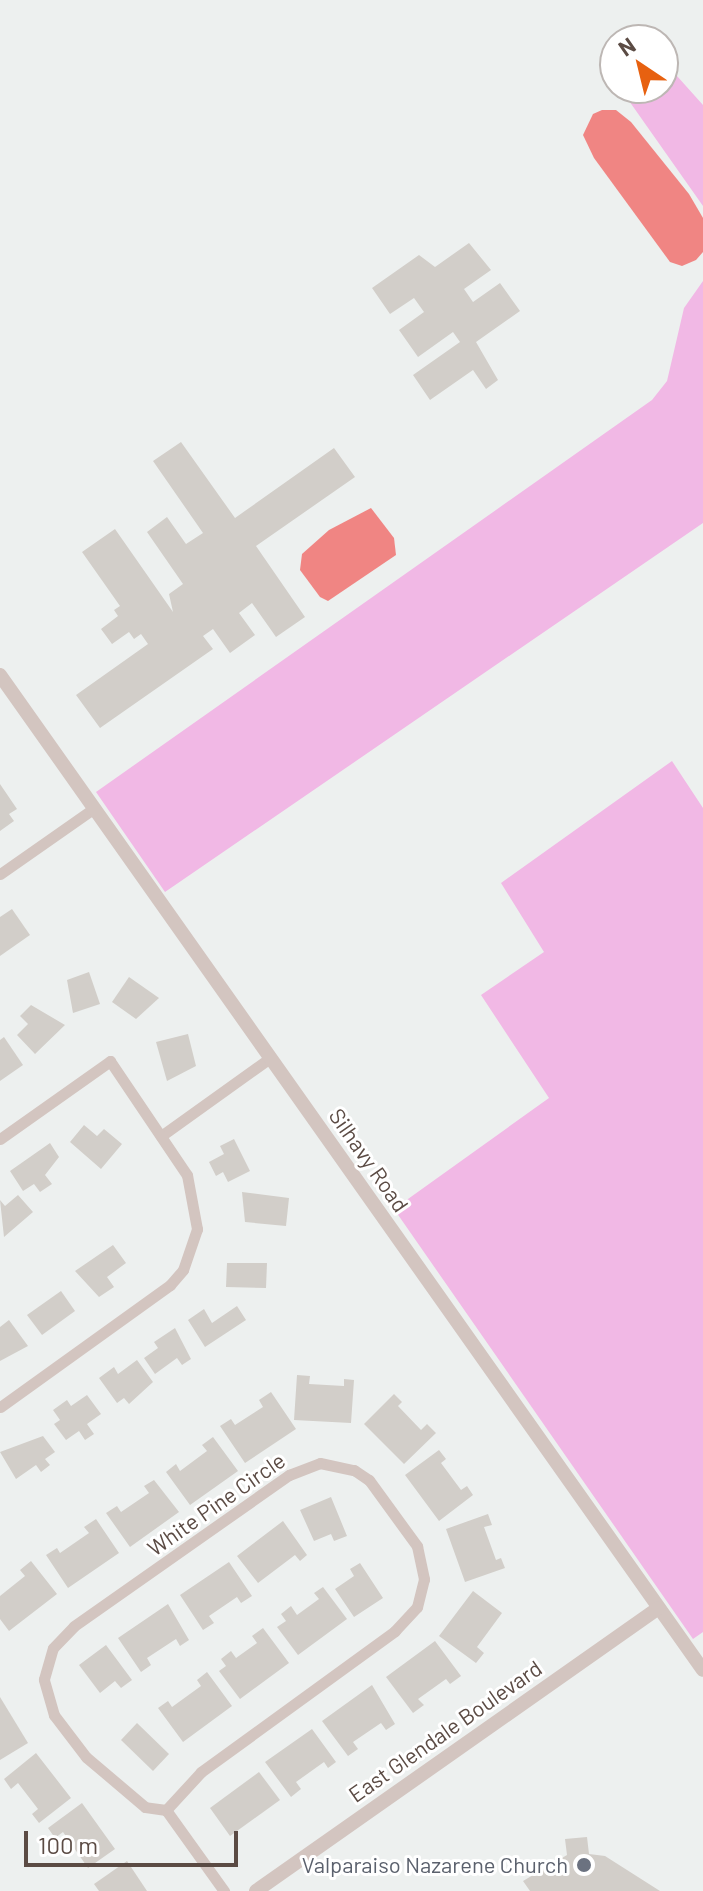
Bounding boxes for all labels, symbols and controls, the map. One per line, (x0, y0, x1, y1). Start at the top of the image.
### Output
north arrow (599, 24, 679, 104)
text: N (613, 31, 640, 61)
street label: Silhavy Road (324, 1103, 414, 1217)
street label: White Pine Circle (142, 1447, 290, 1561)
street label: East Glendale Boulevard (343, 1654, 547, 1808)
scale bar (28, 1815, 242, 1865)
text: 100 m (38, 1830, 98, 1859)
place label: Valparaiso Nazarene Church (302, 1852, 568, 1878)
marker: Valparaiso Nazarene Church (575, 1856, 593, 1874)

